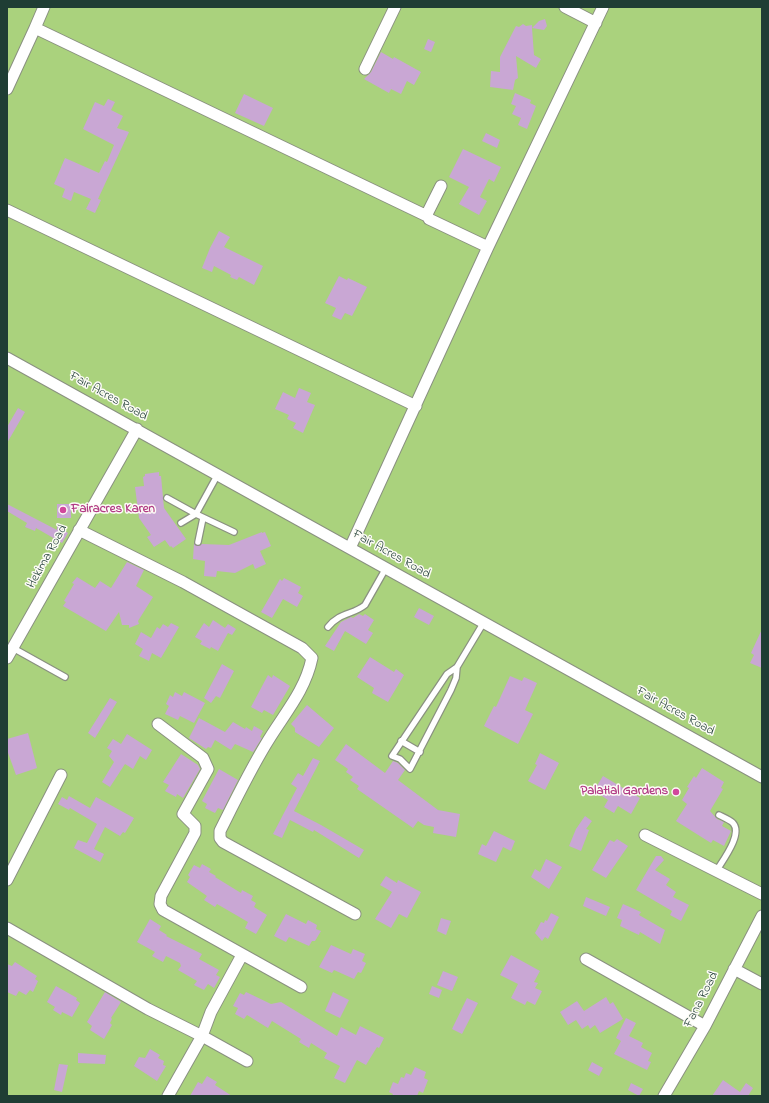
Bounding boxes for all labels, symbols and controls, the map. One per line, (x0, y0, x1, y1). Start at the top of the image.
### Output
street label: Fair Acres Road (66, 369, 150, 425)
place label: Fairacres Karen (71, 502, 155, 518)
marker: Fairacres Karen (58, 505, 68, 515)
street label: Hekima Road (24, 523, 72, 591)
street label: Fair Acres Road (349, 527, 433, 583)
street label: Fair Acres Road (633, 684, 717, 740)
place label: Palatial Gardens (581, 784, 668, 800)
marker: Palatial Gardens (671, 787, 681, 797)
street label: Fana Road (681, 970, 723, 1030)

